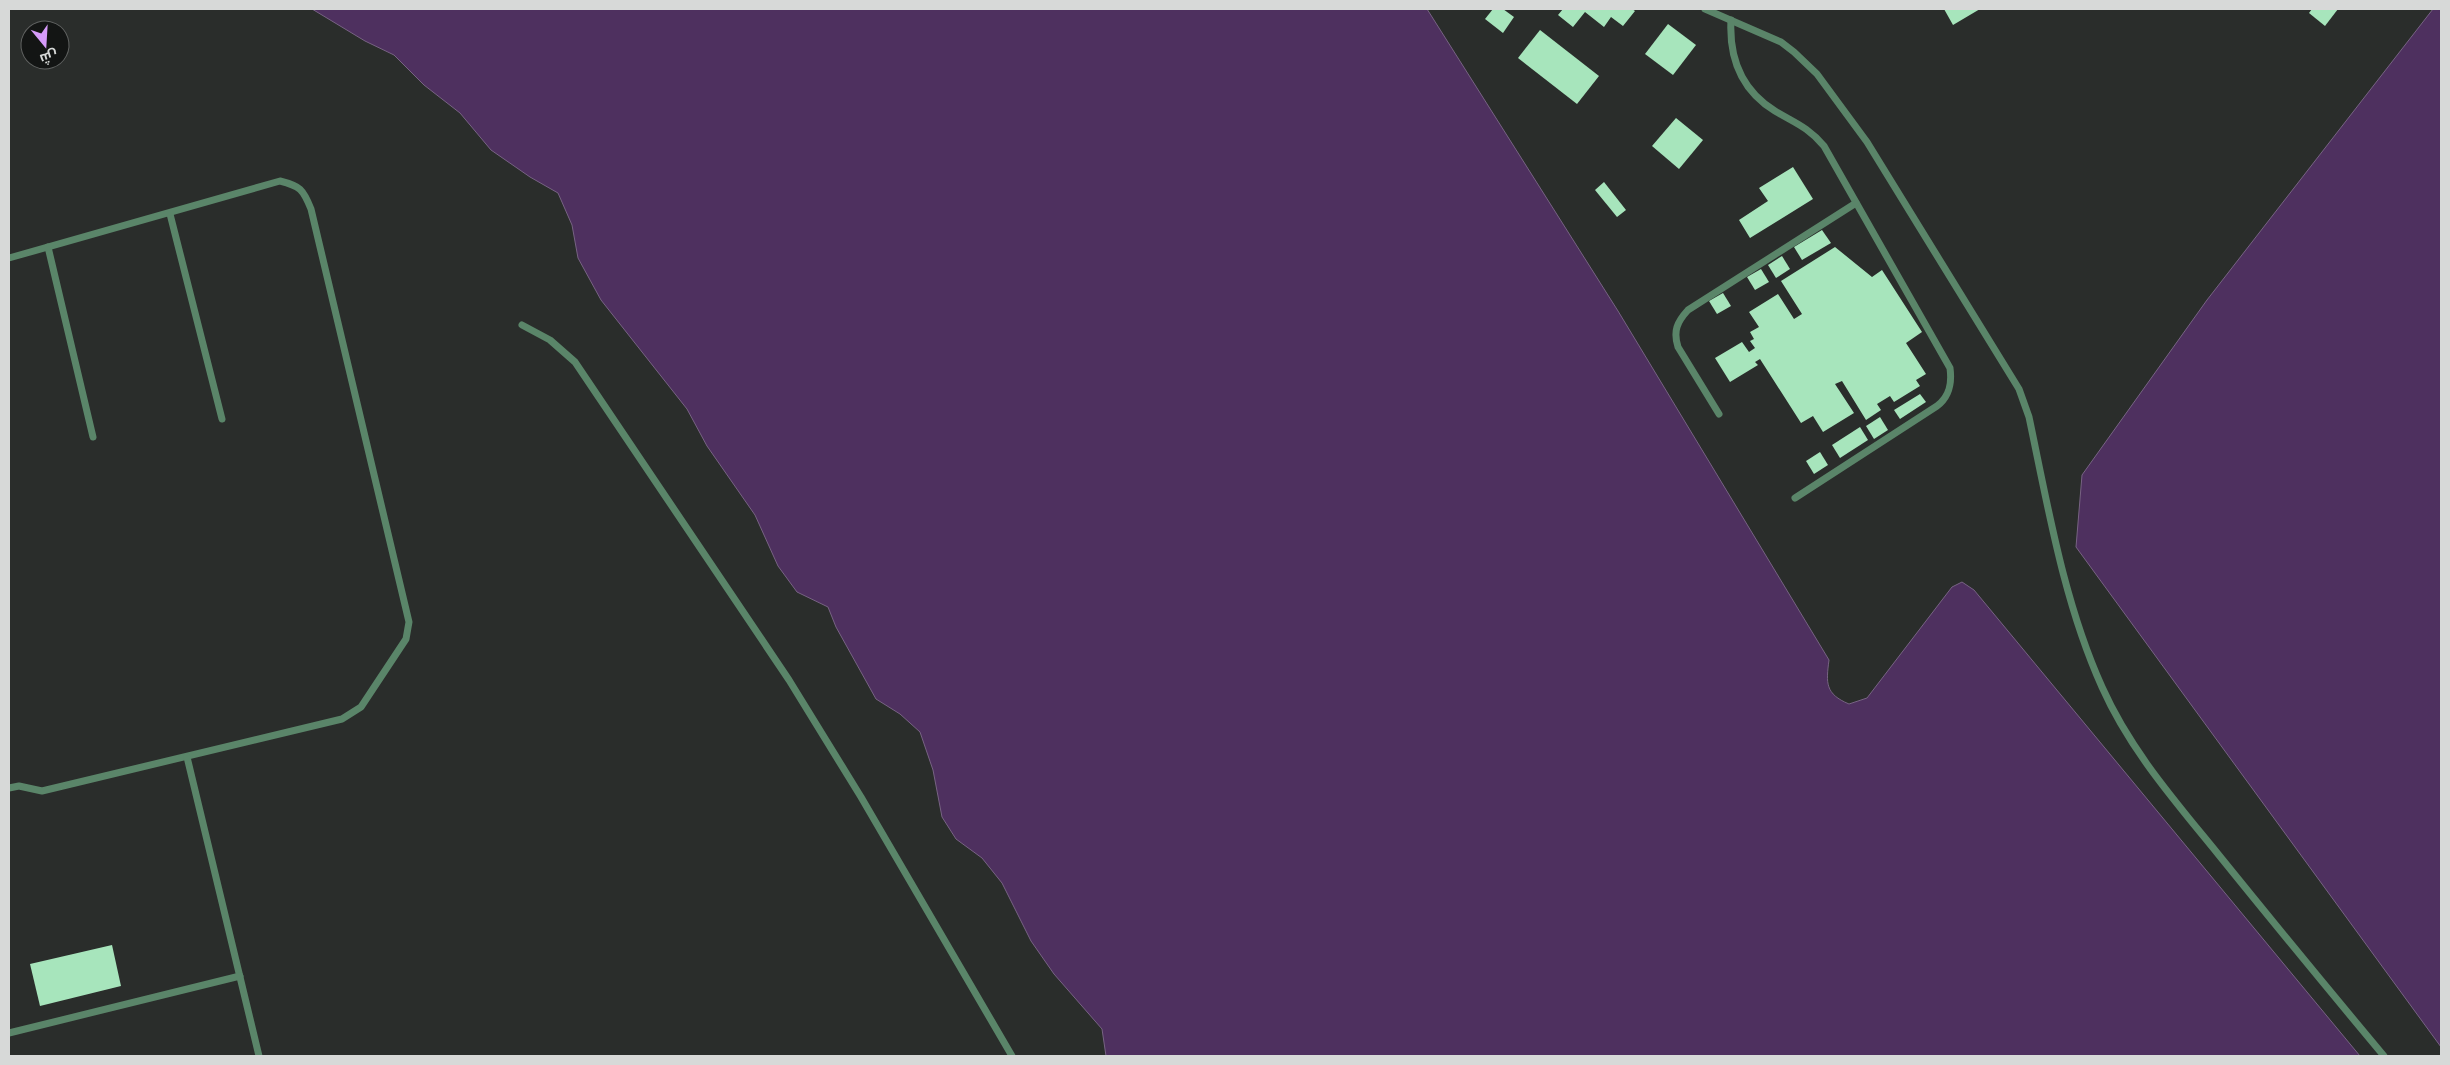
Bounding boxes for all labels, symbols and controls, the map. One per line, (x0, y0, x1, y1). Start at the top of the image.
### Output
north arrow (20, 20, 70, 70)
text: ش (38, 46, 60, 69)

